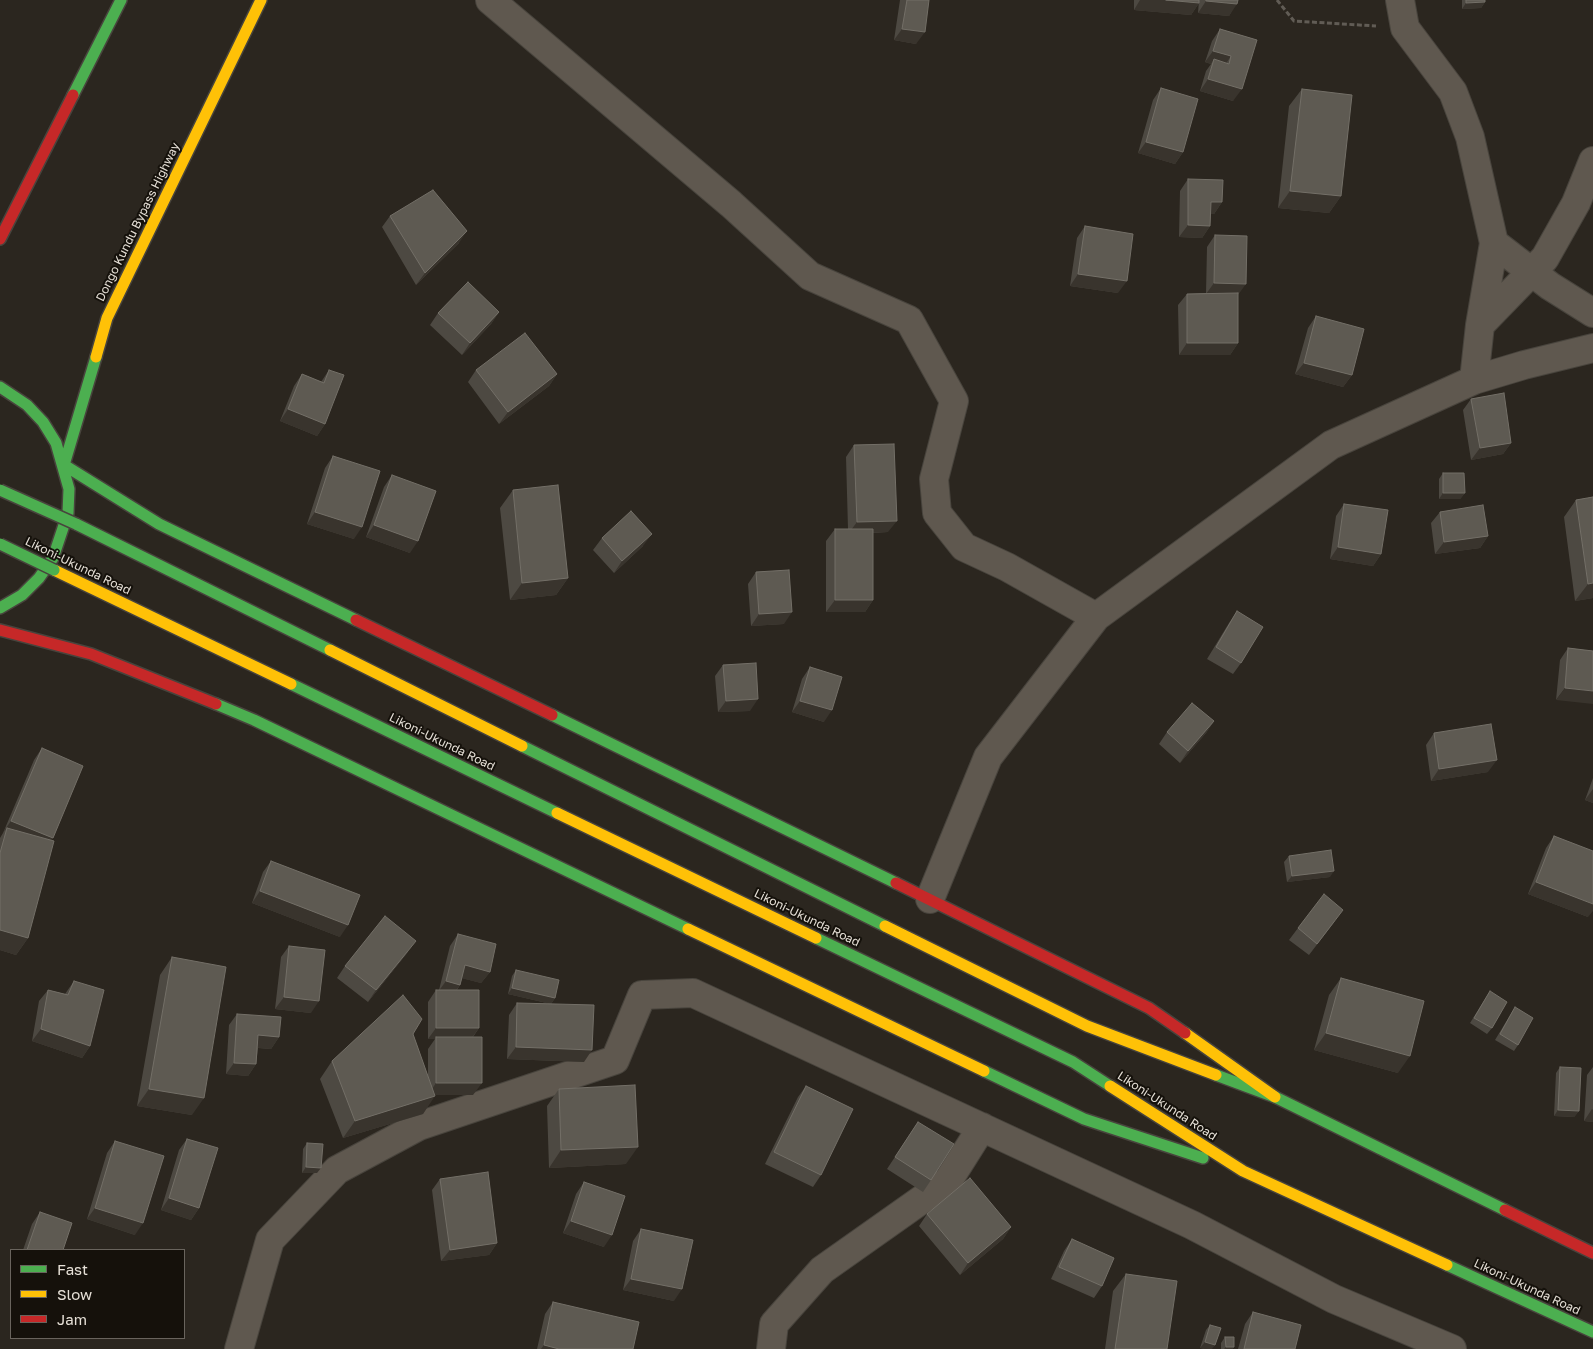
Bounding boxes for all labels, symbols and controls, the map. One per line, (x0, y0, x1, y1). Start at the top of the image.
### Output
street label: Dongo Kundu Bypass Highway (93, 140, 183, 304)
street label: Likoni-Ukunda Road (23, 534, 133, 598)
street label: Likoni-Ukunda Road (387, 710, 497, 774)
street label: Likoni-Ukunda Road (752, 886, 862, 950)
street label: Likoni-Ukunda Road (1115, 1068, 1219, 1144)
legend (10, 1249, 185, 1339)
street label: Likoni-Ukunda Road (1472, 1256, 1582, 1318)
text: Fast (57, 1260, 88, 1278)
text: Slow (57, 1285, 92, 1303)
text: Jam (57, 1310, 87, 1328)

